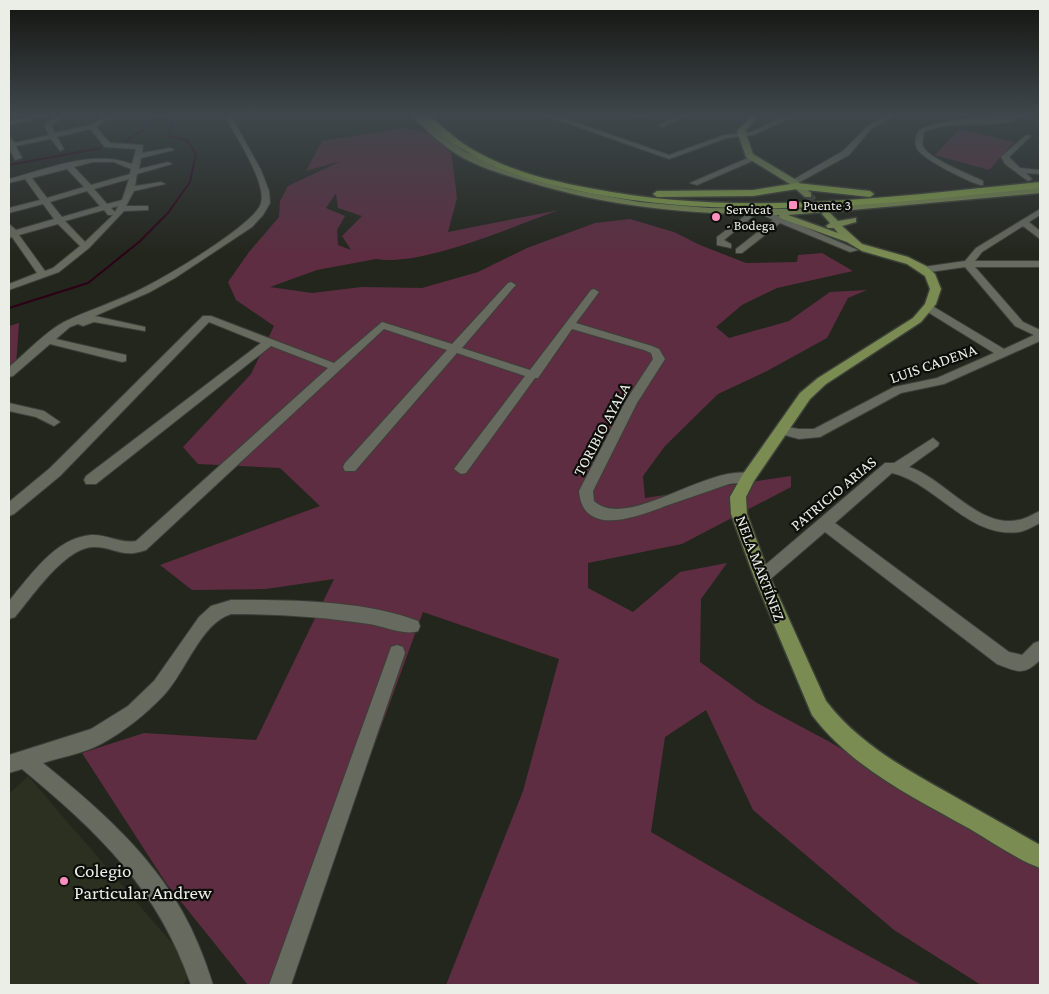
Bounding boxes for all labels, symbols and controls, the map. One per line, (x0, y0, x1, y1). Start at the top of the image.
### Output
place label: Puente 3 (803, 197, 851, 213)
marker: Puente 3 (787, 199, 799, 211)
place label: Servicat - Bodega (726, 201, 776, 233)
marker: Servicat - Bodega (710, 211, 722, 223)
street label: LUIS CADENA (887, 340, 980, 386)
street label: TORIBIO AYALA (570, 379, 633, 479)
street label: PATRICIO ARIAS (787, 453, 879, 534)
street label: NELA MARTÍNEZ (733, 513, 788, 623)
place label: Colegio Particular Andrew (74, 860, 212, 903)
marker: Colegio Particular Andrew (58, 875, 70, 887)

